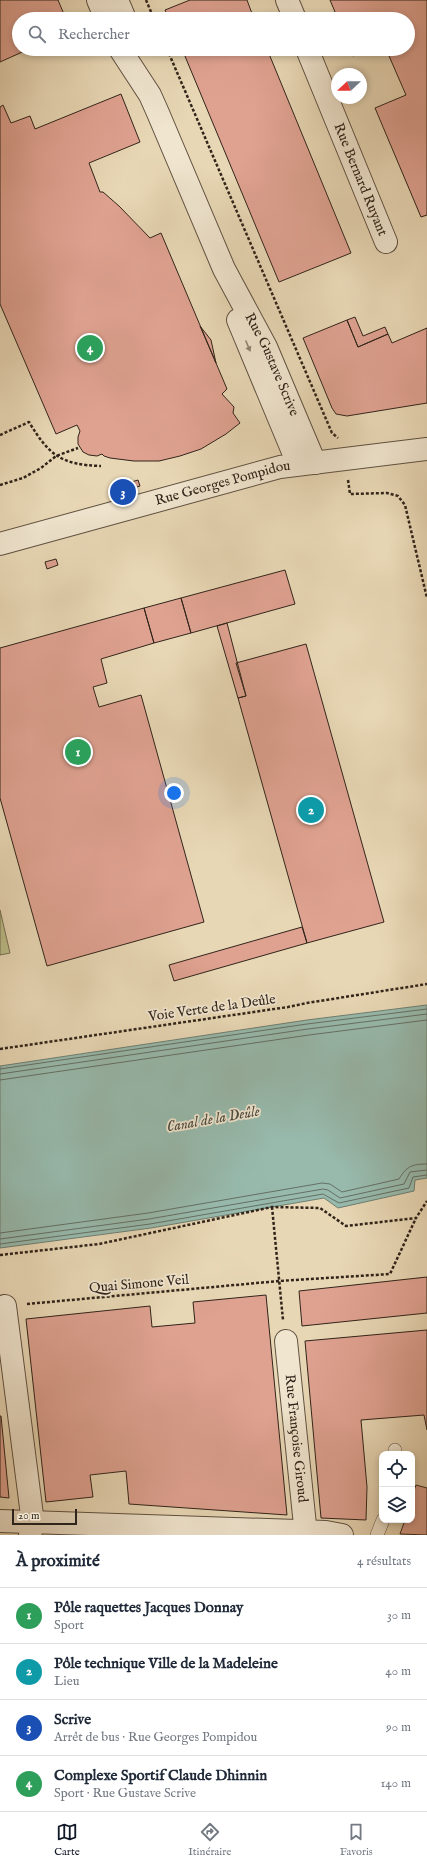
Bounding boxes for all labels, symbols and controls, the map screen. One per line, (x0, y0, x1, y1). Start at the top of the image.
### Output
search box (12, 12, 415, 56)
icon: search (26, 23, 48, 45)
text: Rechercher (58, 25, 130, 44)
north arrow (331, 68, 367, 104)
street label: Rue Bernard Ruyant (329, 120, 392, 239)
street label: Rue Gustave Scrive (240, 310, 303, 419)
pin: 4 (77, 333, 103, 363)
one-way arrow (246, 340, 252, 352)
street label: Rue Georges Pompidou (153, 457, 291, 510)
pin: 3 (110, 477, 136, 507)
pin: 1 (65, 737, 91, 767)
your location (164, 783, 184, 803)
pin: 2 (298, 795, 324, 825)
street label: Voie Verte de la Deûle (146, 990, 277, 1026)
water label: Canal de la Deûle (165, 1101, 261, 1137)
street label: Quai Simone Veil (88, 1271, 190, 1297)
street label: Rue Françoise Giroud (280, 1374, 312, 1504)
map controls (379, 1451, 415, 1523)
button: locate (379, 1451, 415, 1487)
button: layers (379, 1487, 415, 1523)
scale bar (12, 1507, 77, 1526)
text: 20 m (18, 1509, 39, 1523)
text: À proximité (16, 1551, 100, 1572)
text: 4 résultats (357, 1553, 411, 1570)
text: Pôle raquettes Jacques Donnay (54, 1598, 243, 1617)
text: 1 (27, 1607, 31, 1624)
text: 30 m (387, 1607, 411, 1624)
text: Sport (54, 1617, 84, 1634)
text: Pôle technique Ville de la Madeleine (54, 1654, 278, 1673)
text: 2 (26, 1663, 32, 1680)
text: 40 m (385, 1663, 411, 1680)
text: Lieu (54, 1673, 79, 1690)
text: Scrive (54, 1710, 91, 1729)
text: 3 (27, 1719, 31, 1736)
text: 90 m (386, 1719, 411, 1736)
text: Arrêt de bus · Rue Georges Pompidou (54, 1729, 257, 1746)
text: Complexe Sportif Claude Dhinnin (54, 1766, 267, 1785)
text: 4 (26, 1775, 32, 1792)
text: 140 m (381, 1775, 411, 1792)
text: Sport · Rue Gustave Scrive (54, 1785, 196, 1802)
tab: Carte (54, 1821, 80, 1859)
tab: Itinéraire (188, 1821, 231, 1859)
tab: Favoris (340, 1821, 373, 1859)

